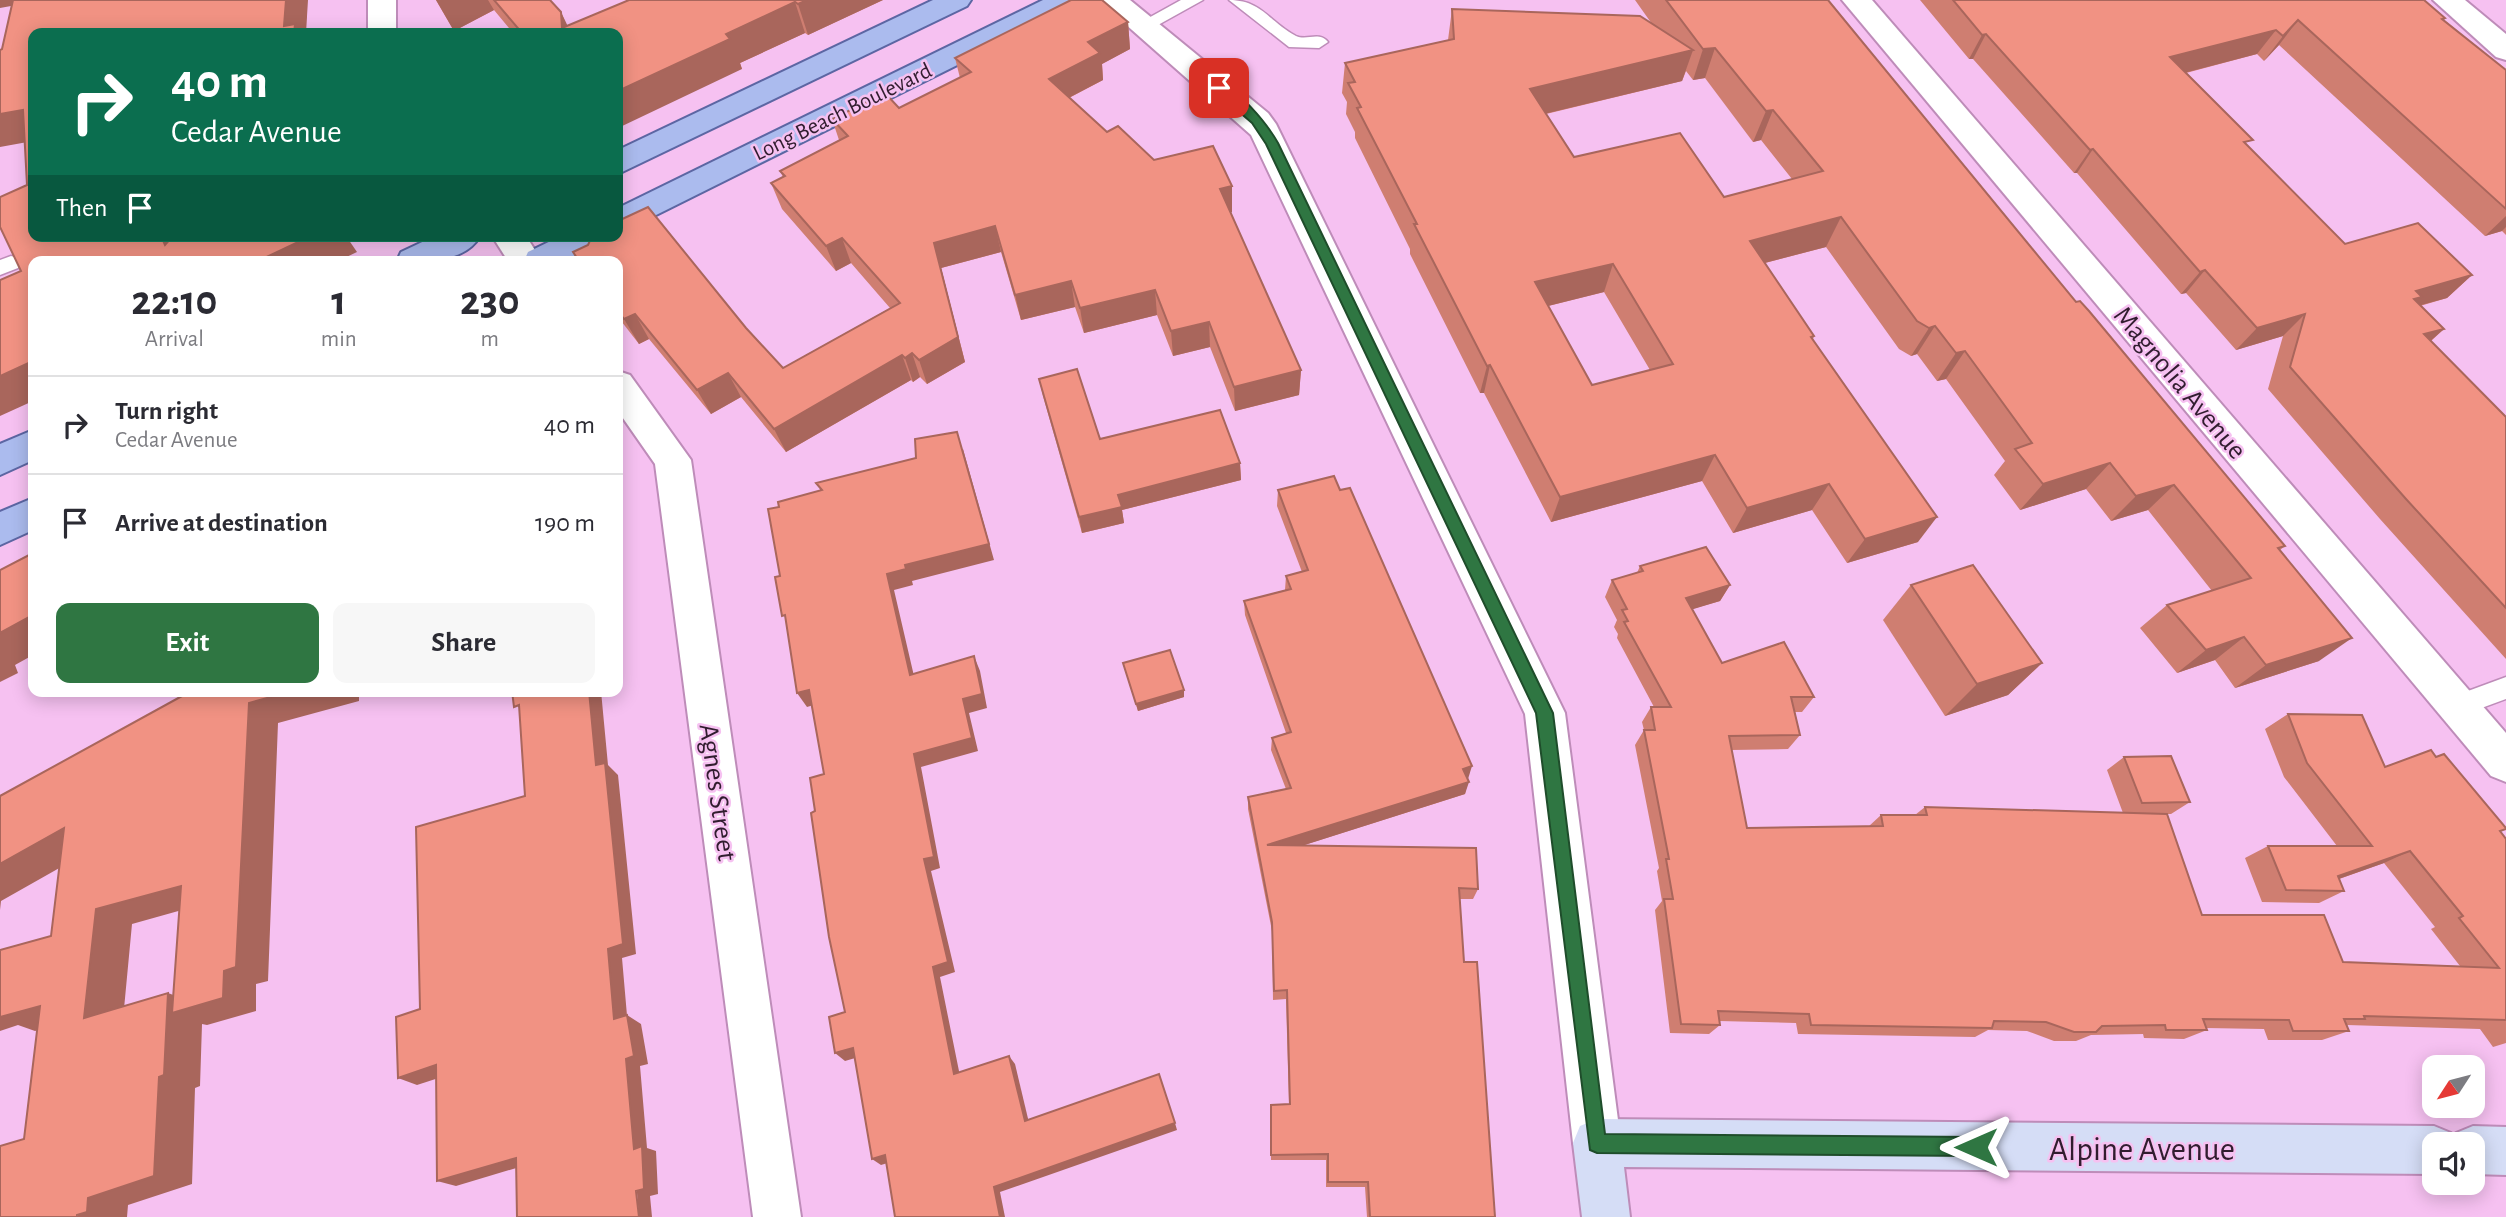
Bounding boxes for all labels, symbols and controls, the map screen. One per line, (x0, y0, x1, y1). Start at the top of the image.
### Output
icon: right (56, 56, 147, 147)
text: 40 m (171, 58, 268, 107)
pin (1189, 58, 1249, 118)
street label: Long Beach Boulevard (750, 59, 936, 166)
icon: arrive (1200, 69, 1238, 107)
text: Cedar Avenue (171, 116, 342, 148)
icon: arrive (121, 189, 159, 227)
text: Then (56, 195, 107, 221)
text: 22:10 (131, 280, 217, 322)
text: 1 (331, 280, 346, 322)
text: 230 (460, 280, 520, 322)
street label: Magnolia Avenue (2108, 302, 2251, 465)
text: Arrival (145, 328, 204, 351)
text: min (321, 328, 357, 351)
text: m (481, 328, 499, 351)
text: Turn right (115, 398, 218, 424)
icon: right (56, 406, 94, 444)
text: 40 m (544, 412, 595, 438)
text: Cedar Avenue (115, 429, 238, 452)
icon: arrive (56, 504, 94, 542)
text: Arrive at destination (115, 510, 328, 536)
text: 190 m (535, 510, 595, 536)
button: Exit (56, 603, 319, 683)
button: Share (333, 603, 595, 683)
street label: Agnes Street (694, 722, 740, 863)
north arrow (2422, 1055, 2485, 1118)
map controls (2422, 1055, 2485, 1195)
position arrow (1939, 1110, 2013, 1184)
button: sound (2422, 1132, 2485, 1195)
street label: Alpine Avenue (2049, 1134, 2235, 1167)

